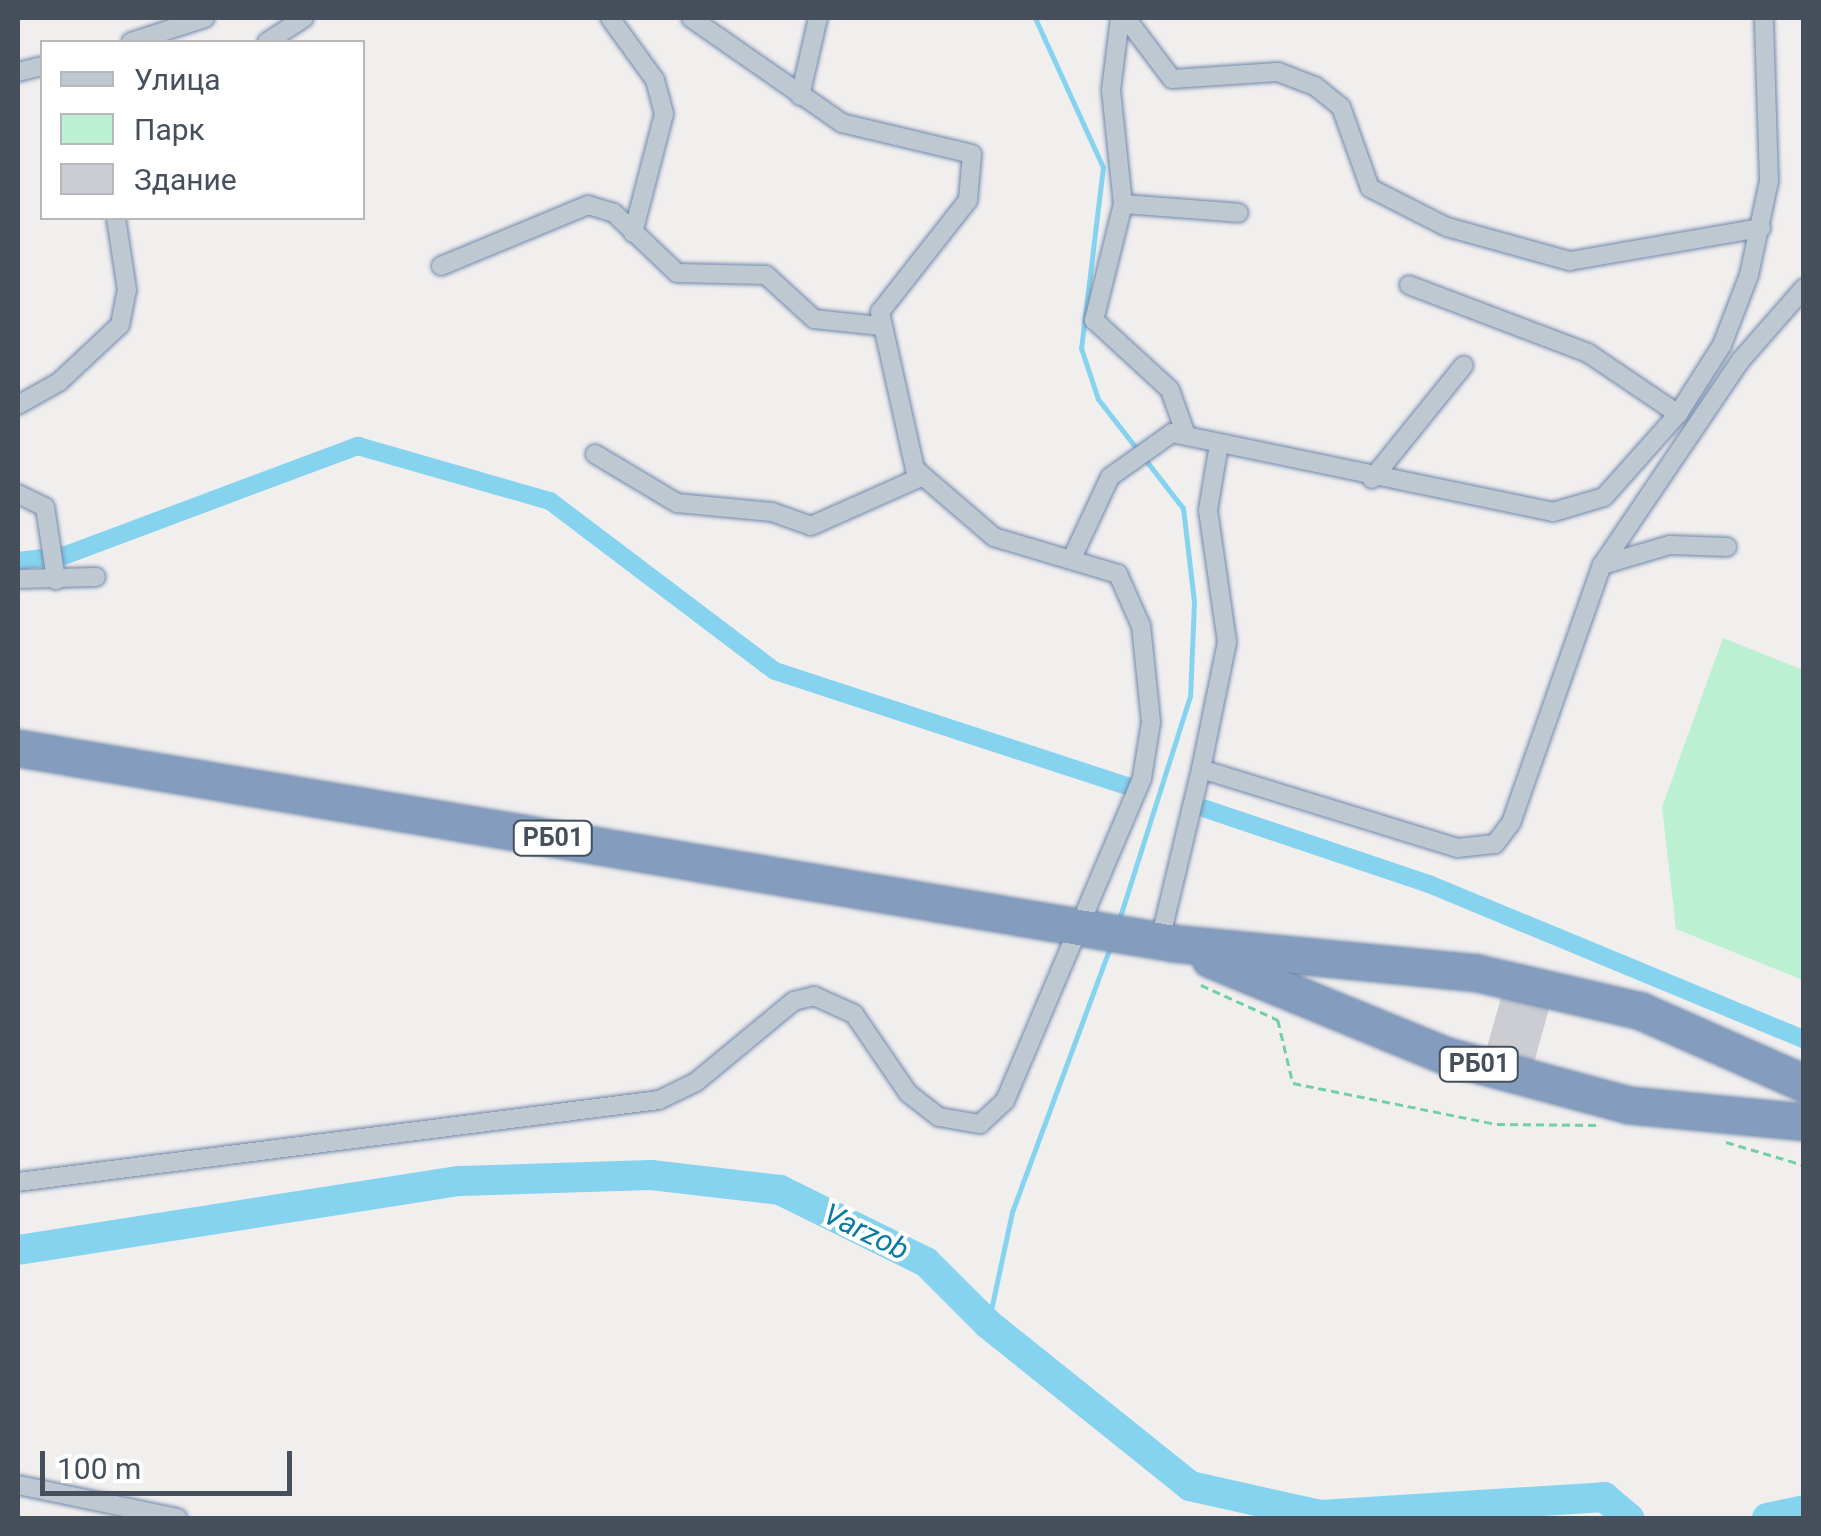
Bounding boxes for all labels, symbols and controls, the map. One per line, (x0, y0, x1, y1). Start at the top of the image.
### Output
legend (40, 40, 365, 220)
text: Улица (134, 62, 221, 97)
text: Парк (134, 112, 205, 147)
text: Здание (134, 162, 237, 197)
road number: РБ01 (510, 818, 596, 858)
road number: РБ01 (1436, 1044, 1522, 1084)
water label: Varzob (817, 1196, 915, 1268)
scale bar (45, 1431, 298, 1493)
text: 100 m (57, 1451, 141, 1486)

